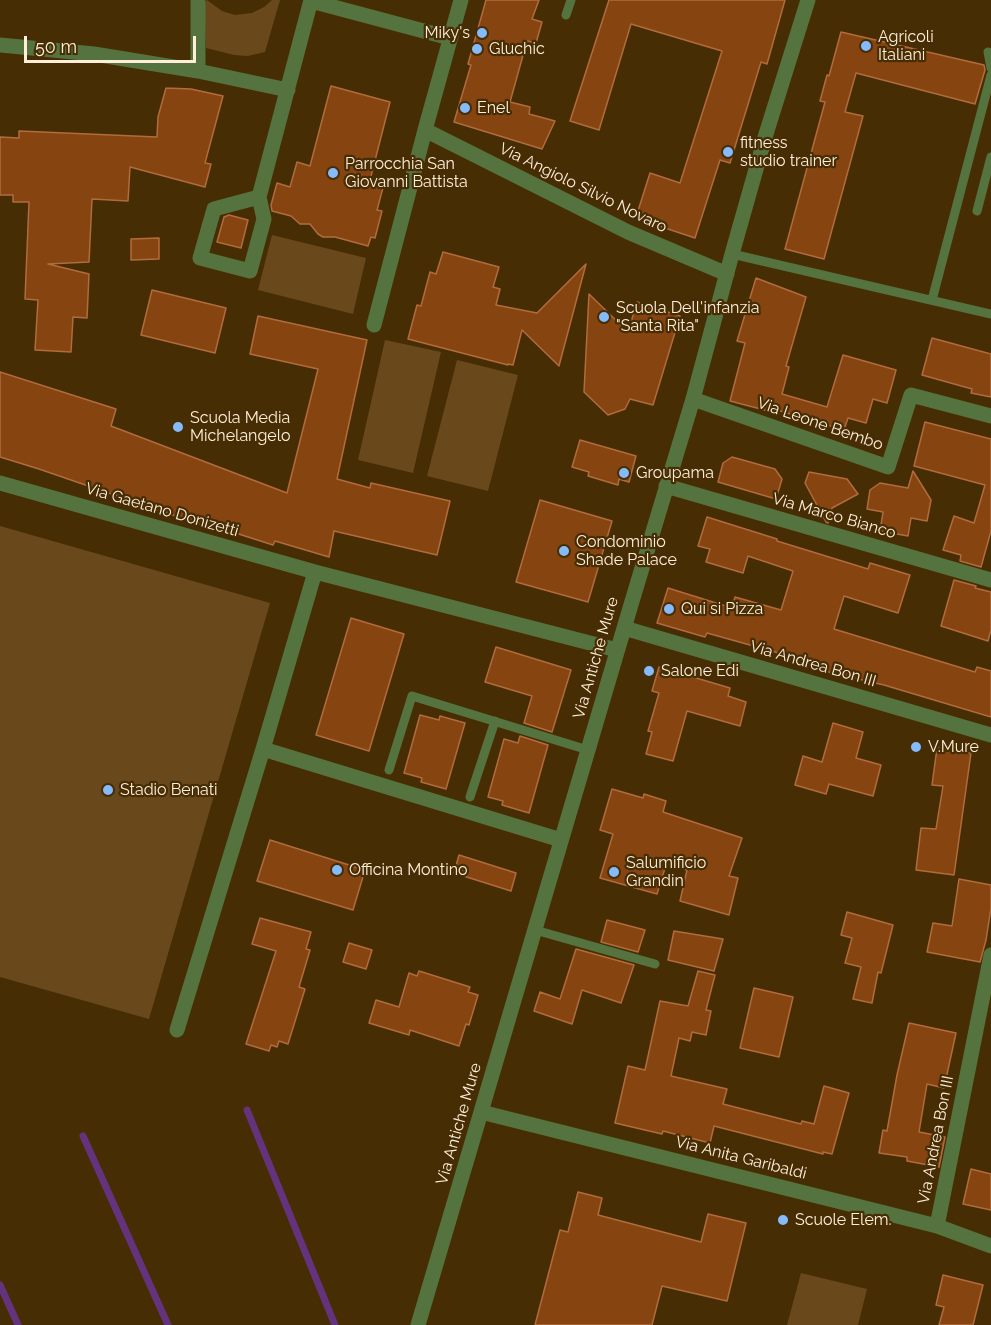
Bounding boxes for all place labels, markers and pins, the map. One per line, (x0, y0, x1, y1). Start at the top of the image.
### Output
place label: Miky's (425, 23, 470, 43)
marker: Miky's (475, 26, 489, 40)
place label: Agricoli Italiani (878, 27, 934, 65)
place label: Gluchic (489, 39, 545, 59)
marker: Agricoli Italiani (859, 39, 873, 53)
marker: Gluchic (470, 42, 484, 56)
place label: Enel (477, 98, 510, 118)
marker: Enel (458, 101, 472, 115)
place label: fitness studio trainer (740, 133, 837, 171)
marker: fitness studio trainer (721, 145, 735, 159)
place label: Parrocchia San Giovanni Battista (345, 154, 468, 192)
marker: Parrocchia San Giovanni Battista (326, 166, 340, 180)
place label: Scuola Dell'infanzia "Santa Rita" (616, 298, 760, 336)
marker: Scuola Dell'infanzia "Santa Rita" (597, 310, 611, 324)
place label: Scuola Media Michelangelo (190, 408, 291, 446)
marker: Scuola Media Michelangelo (171, 420, 185, 434)
place label: Groupama (636, 463, 714, 483)
marker: Groupama (617, 466, 631, 480)
place label: Condominio Shade Palace (576, 532, 677, 570)
marker: Condominio Shade Palace (557, 544, 571, 558)
place label: Qui si Pizza (681, 599, 763, 619)
marker: Qui si Pizza (662, 602, 676, 616)
place label: Salone Edi (661, 661, 739, 681)
marker: Salone Edi (642, 664, 656, 678)
place label: V.Mure (928, 737, 979, 757)
marker: V.Mure (909, 740, 923, 754)
place label: Stadio Benati (120, 780, 218, 800)
marker: Stadio Benati (101, 783, 115, 797)
place label: Salumificio Grandin (626, 853, 706, 891)
place label: Officina Montino (349, 860, 468, 880)
marker: Officina Montino (330, 863, 344, 877)
marker: Salumificio Grandin (607, 865, 621, 879)
place label: Scuole Elem. (795, 1210, 892, 1230)
marker: Scuole Elem. (776, 1213, 790, 1227)

